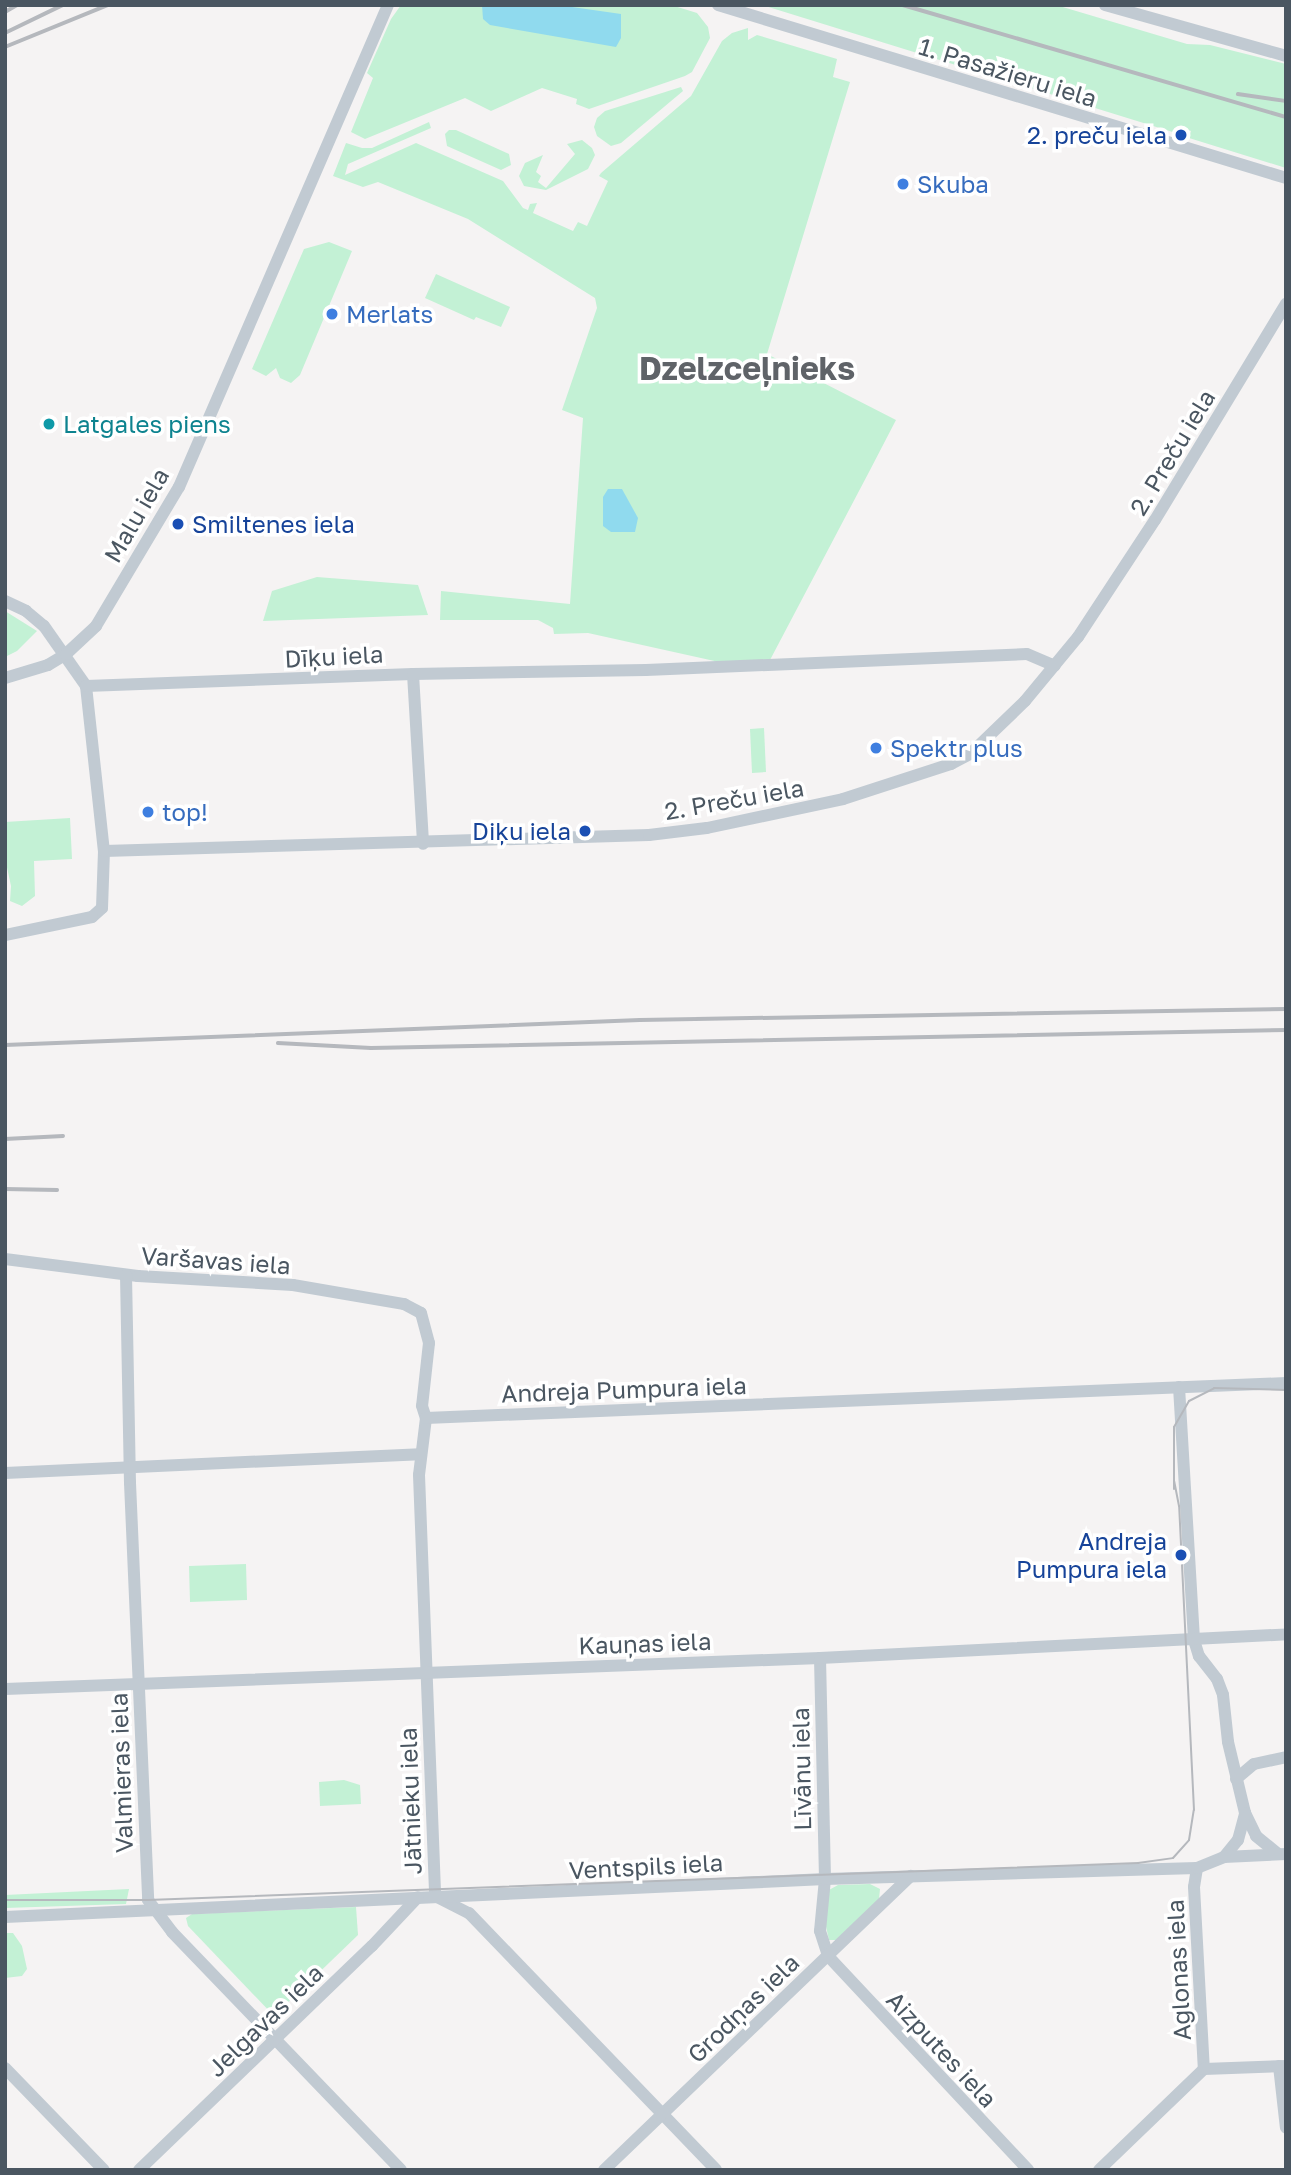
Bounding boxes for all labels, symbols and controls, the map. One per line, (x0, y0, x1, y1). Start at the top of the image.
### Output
street label: 1. Pasažieru iela (916, 31, 1100, 113)
place label: 2. preču iela (1027, 121, 1167, 149)
marker: 2. preču iela (1173, 127, 1189, 143)
place label: Skuba (917, 170, 989, 198)
marker: Skuba (895, 176, 911, 192)
place label: Merlats (346, 300, 433, 328)
marker: Merlats (324, 306, 340, 322)
district label: Dzelzceļnieks (639, 349, 855, 387)
street label: 2. Preču iela (1123, 384, 1221, 520)
place label: Latgales piens (63, 410, 231, 438)
marker: Latgales piens (41, 416, 57, 432)
street label: Malu iela (98, 463, 174, 567)
place label: Smiltenes iela (192, 510, 355, 538)
marker: Smiltenes iela (170, 516, 186, 532)
street label: Dīķu iela (284, 639, 384, 673)
place label: Spektr plus (890, 734, 1023, 762)
marker: Spektr plus (868, 740, 884, 756)
street label: 2. Preču iela (662, 773, 806, 825)
place label: top! (162, 798, 208, 826)
marker: top! (140, 804, 156, 820)
place label: Diķu iela (472, 817, 571, 845)
marker: Diķu iela (577, 823, 593, 839)
street label: Varšavas iela (140, 1240, 292, 1280)
street label: Andreja Pumpura iela (501, 1370, 747, 1408)
place label: Andreja Pumpura iela (1016, 1527, 1167, 1583)
marker: Andreja Pumpura iela (1173, 1547, 1189, 1563)
street label: Kauņas iela (578, 1626, 712, 1660)
street label: Valmieras iela (104, 1692, 138, 1854)
street label: Līvānu iela (786, 1707, 816, 1831)
street label: Jātnieku iela (393, 1727, 427, 1875)
street label: Ventspils iela (568, 1848, 724, 1884)
street label: Aglonas iela (1160, 1899, 1196, 2041)
street label: Grodņas iela (681, 1948, 805, 2068)
street label: Jelgavas iela (201, 1958, 329, 2082)
street label: Aizputes iela (881, 1985, 1003, 2113)

